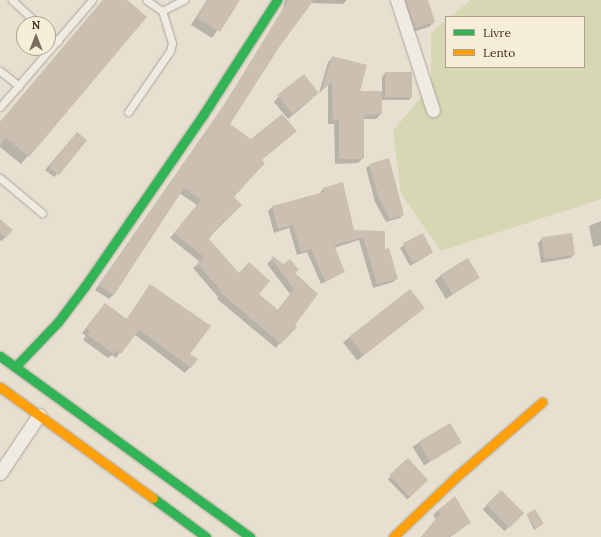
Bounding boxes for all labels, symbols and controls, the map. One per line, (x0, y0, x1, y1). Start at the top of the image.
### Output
north arrow (16, 16, 56, 56)
legend (445, 16, 585, 68)
text: N (32, 18, 40, 32)
text: Livre (483, 25, 511, 40)
text: Lento (483, 45, 515, 60)

